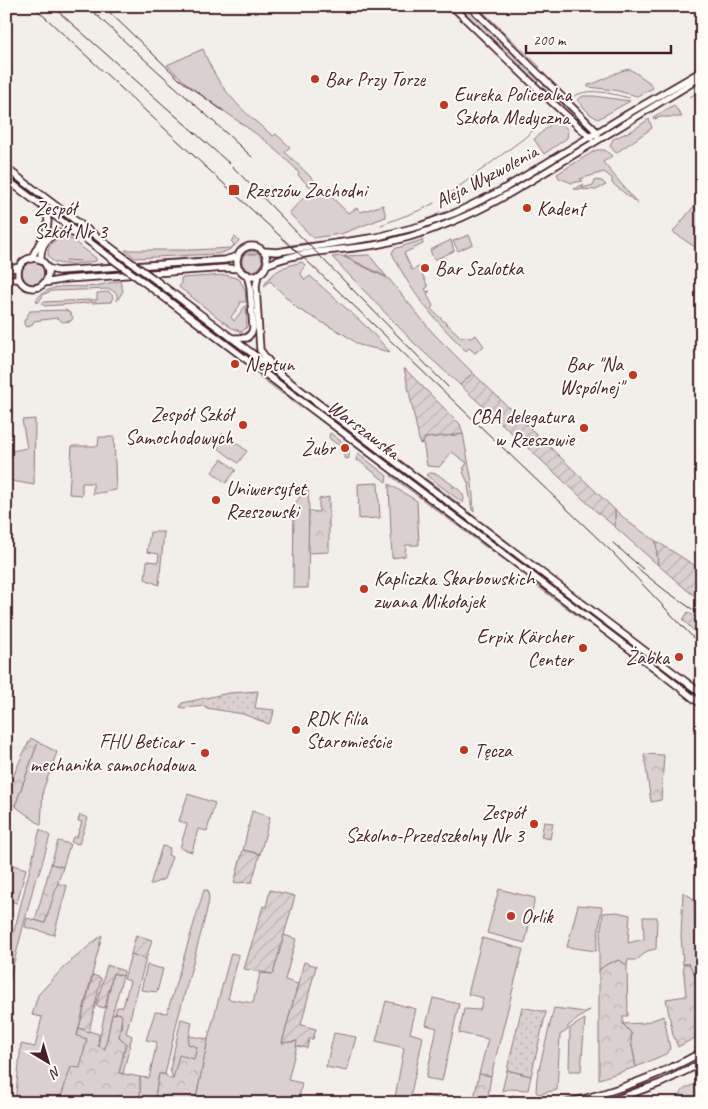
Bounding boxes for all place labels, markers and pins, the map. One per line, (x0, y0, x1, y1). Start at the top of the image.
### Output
place label: Bar Przy Torze (325, 67, 426, 92)
marker: Bar Przy Torze (309, 73, 321, 85)
place label: Eureka Policealna Szkoła Medyczna (454, 82, 574, 130)
marker: Eureka Policealna Szkoła Medyczna (438, 99, 450, 111)
place label: Rzeszów Zachodni (245, 178, 369, 203)
marker: Rzeszów Zachodni (227, 183, 241, 197)
place label: Zespół Szkół Nr 3 (34, 196, 109, 244)
place label: Kadent (537, 196, 588, 221)
marker: Kadent (521, 202, 533, 214)
marker: Zespół Szkół Nr 3 (18, 214, 30, 226)
place label: Bar Szalotka (435, 256, 525, 281)
marker: Bar Szalotka (419, 262, 431, 274)
place label: Neptun (245, 352, 295, 377)
place label: Bar "Na Wspólnej" (559, 352, 627, 400)
marker: Neptun (229, 358, 241, 370)
marker: Bar "Na Wspólnej" (627, 369, 639, 381)
place label: Zespół Szkół Samochodowych (125, 402, 236, 450)
place label: CBA delegatura w Rzeszowie (471, 404, 576, 452)
marker: Zespół Szkół Samochodowych (237, 419, 249, 431)
marker: CBA delegatura w Rzeszowie (578, 422, 590, 434)
place label: Żubr (301, 436, 337, 461)
marker: Żubr (339, 442, 351, 454)
place label: Uniwersytet Rzeszowski (226, 476, 308, 524)
marker: Uniwersytet Rzeszowski (210, 494, 222, 506)
place label: Kapliczka Skarbowskich zwana Mikołajek (374, 566, 536, 614)
marker: Kapliczka Skarbowskich zwana Mikołajek (358, 583, 370, 595)
place label: Erpix Kärcher Center (477, 624, 575, 672)
marker: Erpix Kärcher Center (577, 642, 589, 654)
place label: Żabka (626, 645, 671, 670)
marker: Żabka (673, 651, 685, 663)
place label: RDK filia Staromieście (306, 706, 393, 754)
marker: RDK filia Staromieście (290, 724, 302, 736)
place label: FHU Beticar - mechanika samochodowa (30, 729, 197, 777)
place label: Tęcza (474, 738, 513, 763)
marker: Tęcza (458, 744, 470, 756)
marker: FHU Beticar - mechanika samochodowa (199, 747, 211, 759)
place label: Zespół Szkolno-Przedszkolny Nr 3 (346, 800, 527, 848)
marker: Zespół Szkolno-Przedszkolny Nr 3 (528, 818, 540, 830)
place label: Orlik (521, 904, 554, 929)
marker: Orlik (505, 910, 517, 922)

